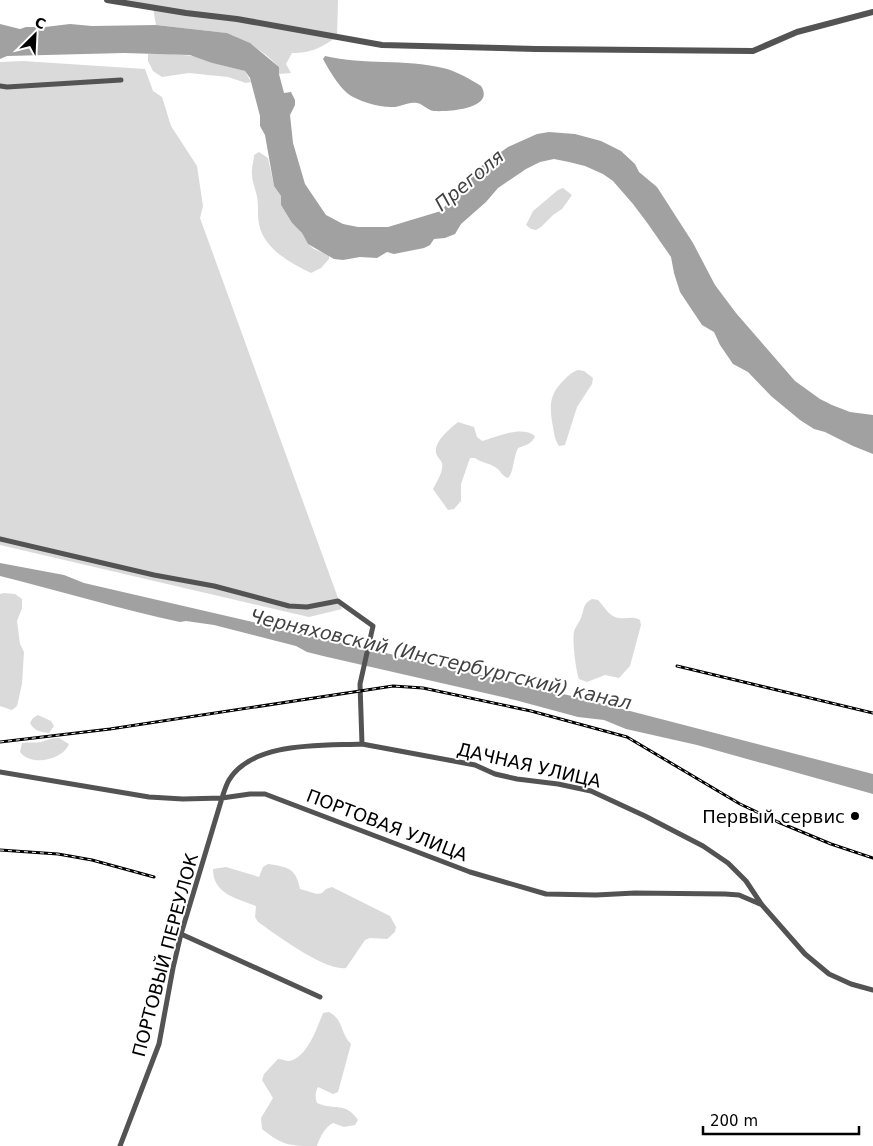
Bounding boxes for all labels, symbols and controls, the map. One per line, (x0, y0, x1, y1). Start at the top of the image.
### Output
north arrow (10, 10, 60, 60)
text: С (32, 14, 48, 33)
water label: Преголя (430, 145, 508, 215)
water label: Черняховский (Инстербургский) канал (248, 604, 634, 714)
street label: ДАЧНАЯ УЛИЦА (455, 738, 604, 792)
street label: ПОРТОВАЯ УЛИЦА (303, 785, 471, 866)
place label: Первый сервис (702, 806, 845, 827)
marker: Первый сервис (849, 810, 861, 822)
street label: ПОРТОВЫЙ ПЕРЕУЛОК (128, 851, 202, 1059)
scale bar (703, 1104, 859, 1136)
text: 200 m (710, 1112, 758, 1130)

